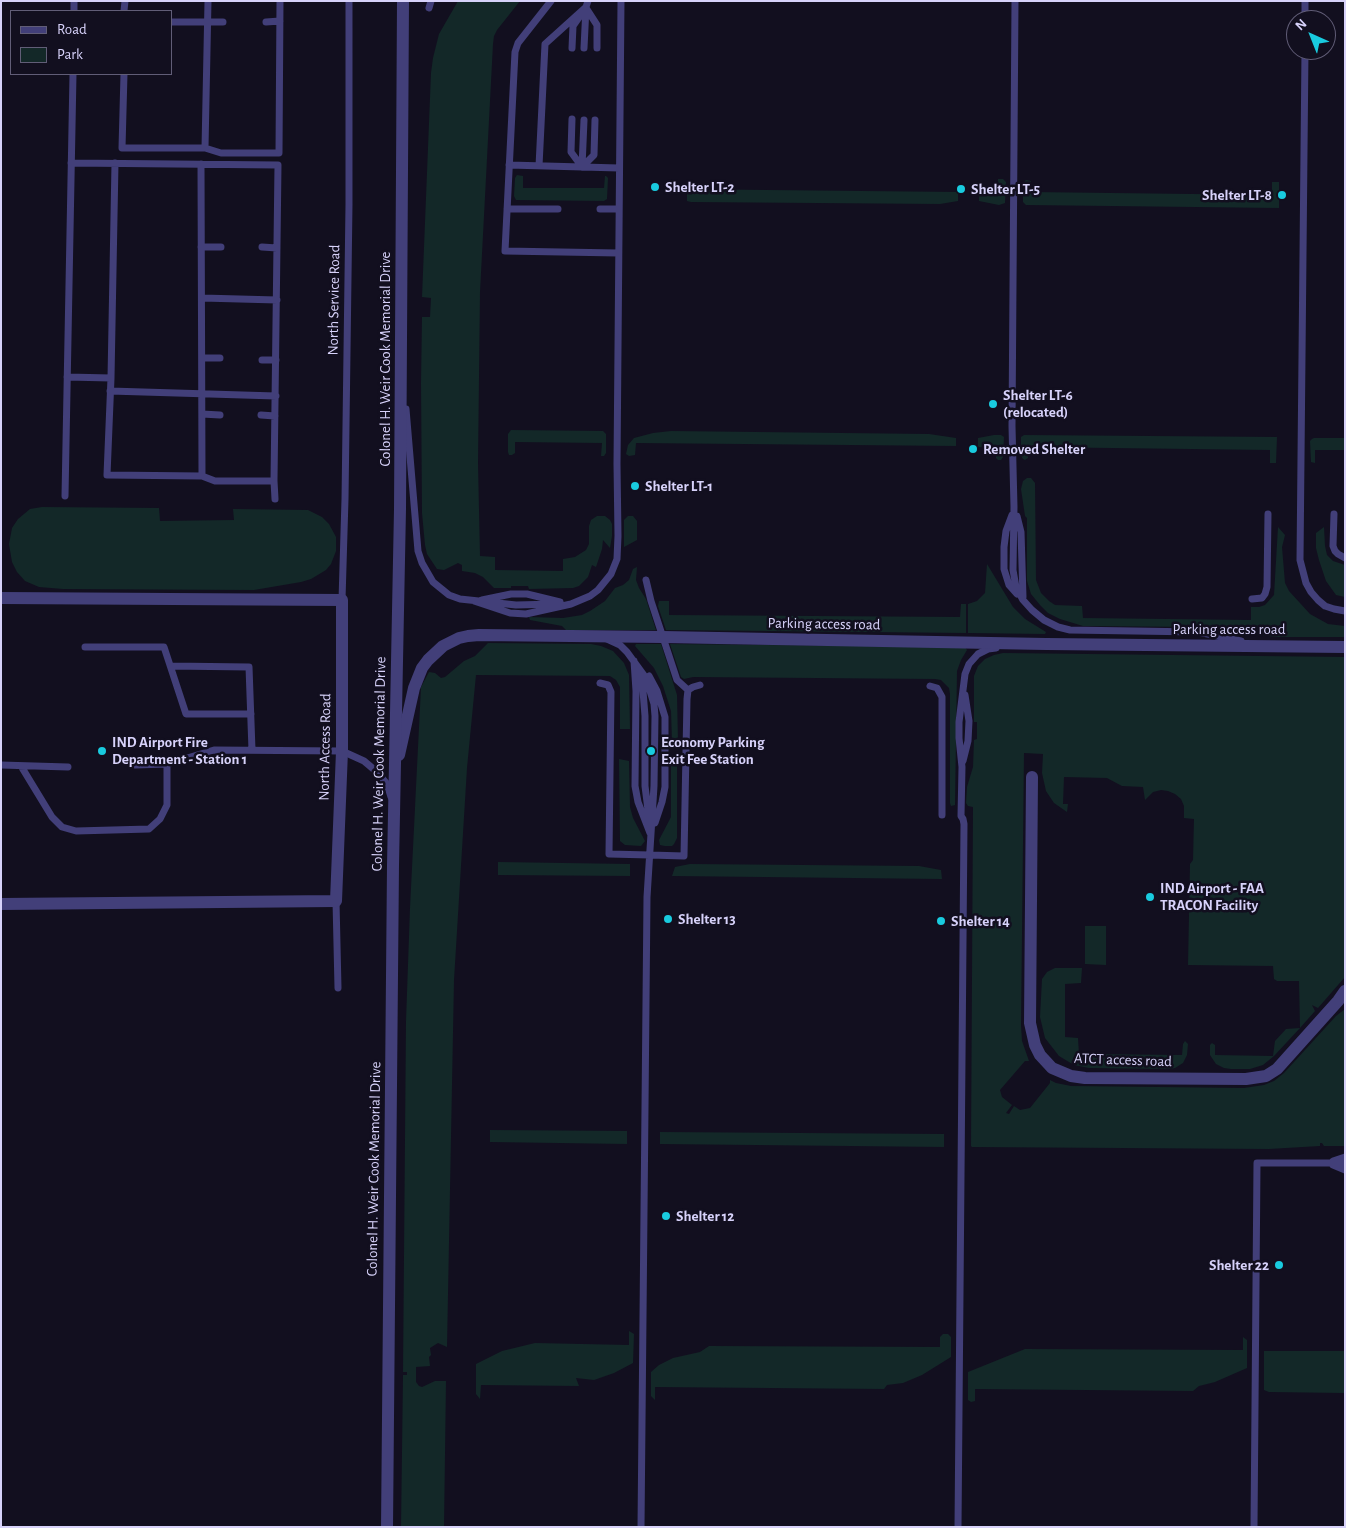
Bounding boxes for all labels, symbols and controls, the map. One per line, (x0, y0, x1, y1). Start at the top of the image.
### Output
legend (10, 10, 172, 75)
north arrow (1286, 10, 1336, 60)
text: N (1293, 17, 1310, 33)
text: Road (57, 22, 87, 37)
text: Park (57, 47, 83, 62)
place label: Shelter LT-2 (665, 178, 735, 196)
place label: Shelter LT-5 (971, 180, 1040, 198)
marker: Shelter LT-2 (649, 181, 661, 193)
marker: Shelter LT-5 (955, 183, 967, 195)
place label: Shelter LT-8 (1202, 186, 1272, 204)
marker: Shelter LT-8 (1276, 189, 1288, 201)
street label: North Service Road (324, 244, 344, 356)
street label: Colonel H. Weir Cook Memorial Drive (376, 252, 394, 466)
place label: Shelter LT-6 (relocated) (1003, 386, 1073, 421)
marker: Shelter LT-6 (relocated) (987, 398, 999, 410)
place label: Removed Shelter (983, 440, 1085, 458)
marker: Removed Shelter (967, 443, 979, 455)
place label: Shelter LT-1 (645, 477, 713, 495)
marker: Shelter LT-1 (629, 480, 641, 492)
street label: Parking access road (767, 614, 881, 634)
street label: Parking access road (1173, 620, 1285, 638)
street label: Colonel H. Weir Cook Memorial Drive (368, 656, 390, 872)
street label: North Access Road (315, 693, 335, 801)
place label: IND Airport Fire Department - Station 1 (112, 733, 247, 768)
place label: Economy Parking Exit Fee Station (661, 733, 764, 768)
marker: IND Airport Fire Department - Station 1 (96, 745, 108, 757)
marker: Economy Parking Exit Fee Station (645, 745, 657, 757)
place label: IND Airport - FAA TRACON Facility (1160, 879, 1264, 914)
marker: IND Airport - FAA TRACON Facility (1144, 891, 1156, 903)
place label: Shelter 13 (678, 910, 736, 928)
place label: Shelter 14 (951, 912, 1010, 930)
marker: Shelter 13 (662, 913, 674, 925)
marker: Shelter 14 (935, 915, 947, 927)
street label: ATCT access road (1074, 1049, 1172, 1071)
street label: Colonel H. Weir Cook Memorial Drive (363, 1061, 385, 1277)
place label: Shelter 12 (676, 1207, 734, 1225)
marker: Shelter 12 (660, 1210, 672, 1222)
place label: Shelter 22 (1209, 1256, 1269, 1274)
marker: Shelter 22 (1273, 1259, 1285, 1271)

